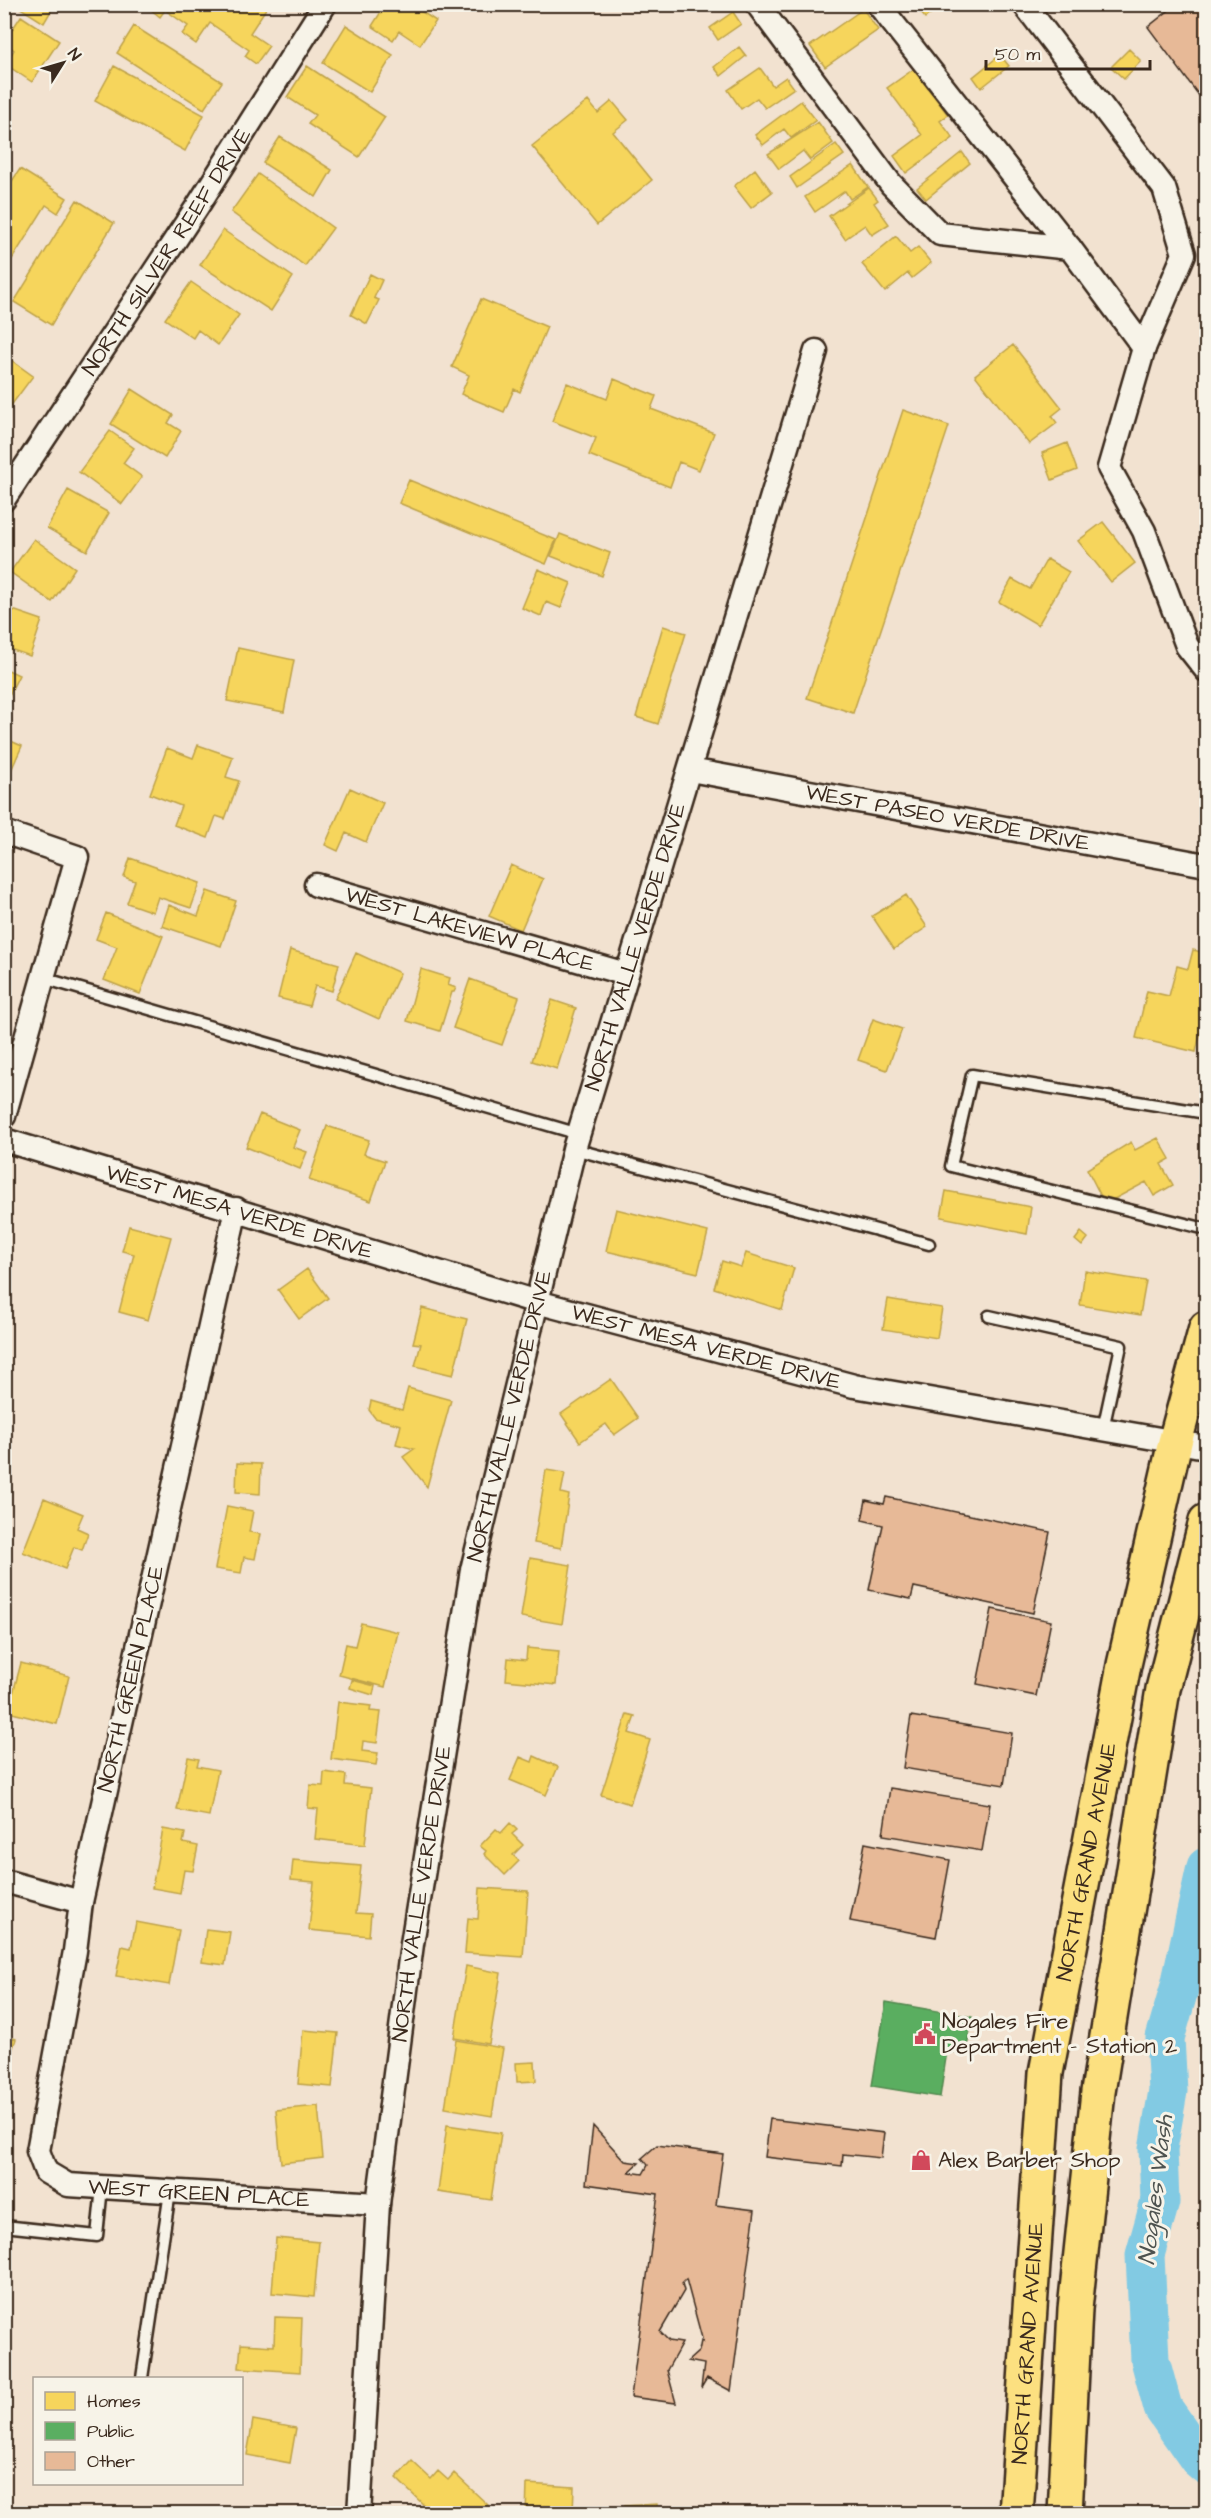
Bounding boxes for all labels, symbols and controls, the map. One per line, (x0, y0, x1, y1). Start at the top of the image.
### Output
north arrow (33, 33, 93, 93)
scale bar (986, 33, 1150, 71)
text: 50 m (995, 42, 1040, 67)
text: N (62, 44, 86, 65)
street label: NORTH SILVER REEF DRIVE (74, 122, 259, 382)
street label: WEST PASEO VERDE DRIVE (803, 776, 1092, 859)
street label: NORTH VALLE VERDE DRIVE (577, 799, 694, 1094)
street label: WEST LAKEVIEW PLACE (342, 879, 598, 980)
street label: WEST MESA VERDE DRIVE (102, 1156, 377, 1267)
street label: NORTH VALLE VERDE DRIVE (459, 1267, 560, 1565)
street label: WEST MESA VERDE DRIVE (568, 1296, 844, 1397)
street label: NORTH GREEN PLACE (90, 1563, 172, 1795)
street label: NORTH GRAND AVENUE (1048, 1740, 1124, 1984)
street label: NORTH VALLE VERDE DRIVE (384, 1743, 459, 2043)
place label: Nogales Fire Department - Station 2 (942, 2006, 1178, 2062)
public building icon: Nogales Fire Department - Station 2 (913, 2022, 937, 2046)
water label: Nogales Wash (1130, 2112, 1183, 2267)
place label: Alex Barber Shop (938, 2145, 1120, 2176)
shop icon: Alex Barber Shop (909, 2148, 933, 2172)
street label: WEST GREEN PLACE (87, 2171, 311, 2215)
street label: NORTH GRAND AVENUE (1004, 2222, 1051, 2465)
legend (33, 2377, 243, 2485)
text: Homes (87, 2389, 141, 2414)
text: Public (87, 2419, 135, 2444)
text: Other (87, 2449, 135, 2474)

